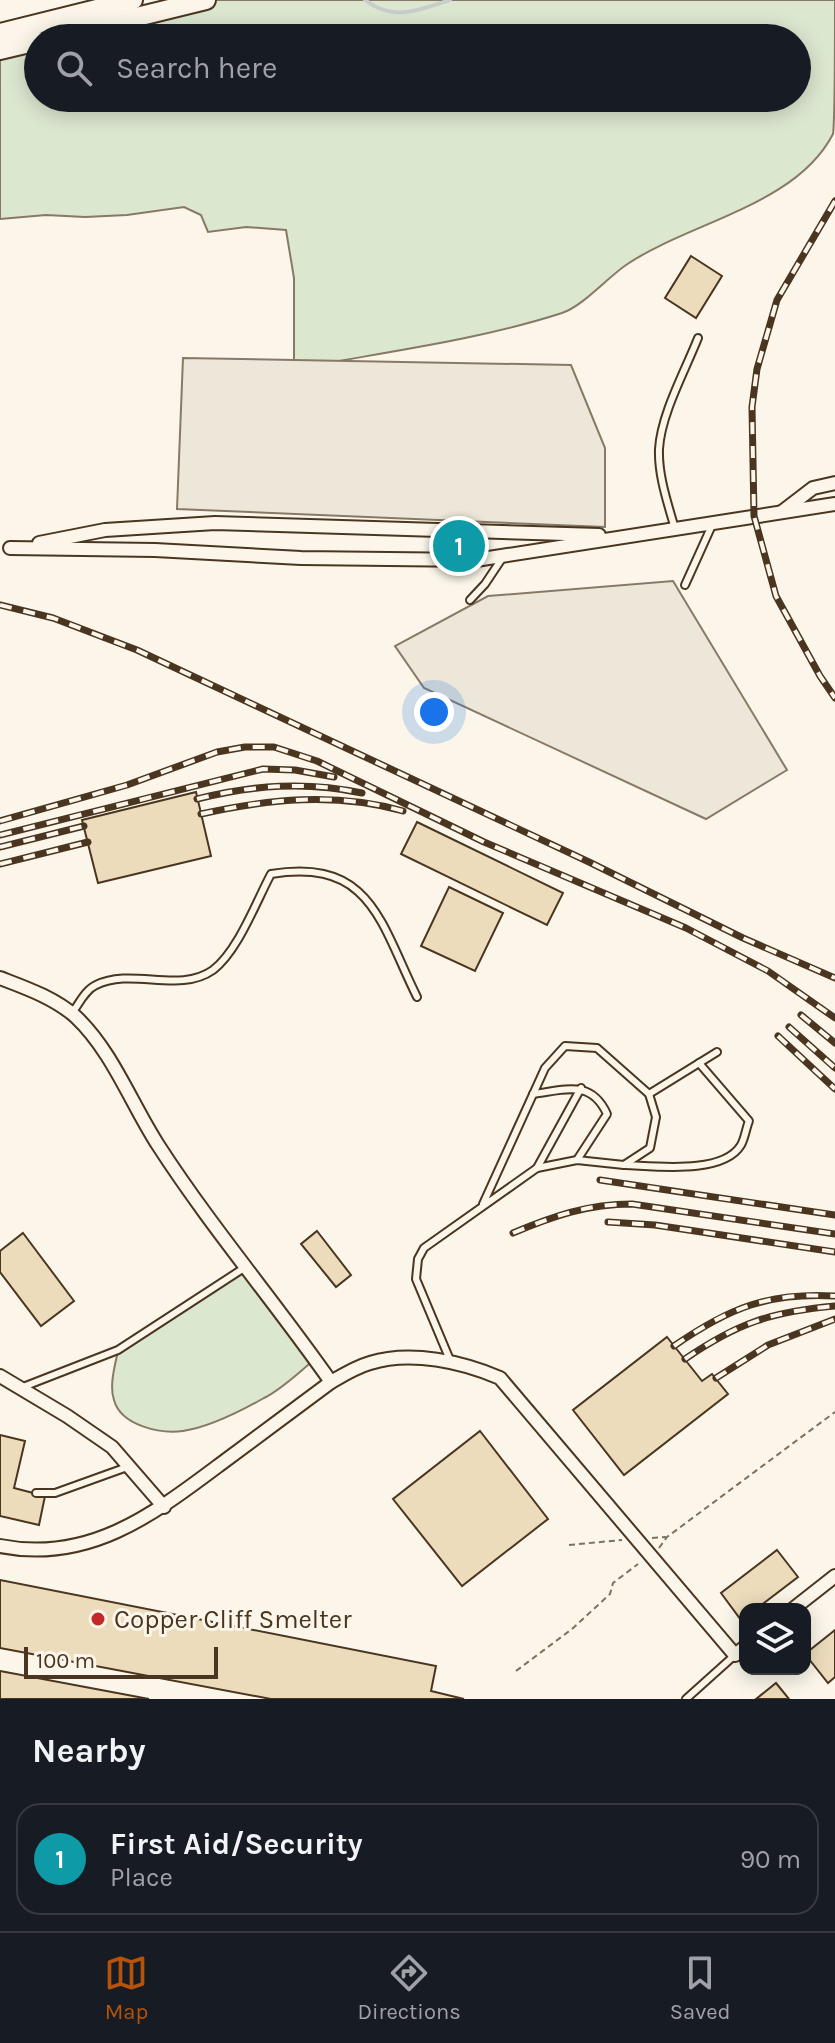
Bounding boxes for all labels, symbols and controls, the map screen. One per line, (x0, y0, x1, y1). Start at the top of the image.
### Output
search box (24, 24, 811, 112)
icon: search (52, 46, 96, 90)
text: Search here (116, 50, 277, 86)
pin: 1 (433, 516, 485, 576)
your location (414, 692, 454, 732)
map controls (739, 1603, 811, 1675)
button: layers (739, 1603, 811, 1675)
place label: Copper Cliff Smelter (114, 1604, 352, 1635)
marker: Copper Cliff Smelter (89, 1610, 107, 1628)
scale bar (24, 1643, 218, 1679)
text: 100 m (36, 1648, 95, 1674)
text: Nearby (32, 1731, 146, 1771)
text: First Aid/Security (110, 1826, 363, 1862)
text: 1 (55, 1844, 65, 1875)
text: 90 m (740, 1844, 801, 1875)
text: Place (110, 1862, 173, 1893)
tab: Map (104, 1951, 148, 2025)
tab: Directions (357, 1951, 461, 2025)
tab: Saved (670, 1951, 731, 2025)

